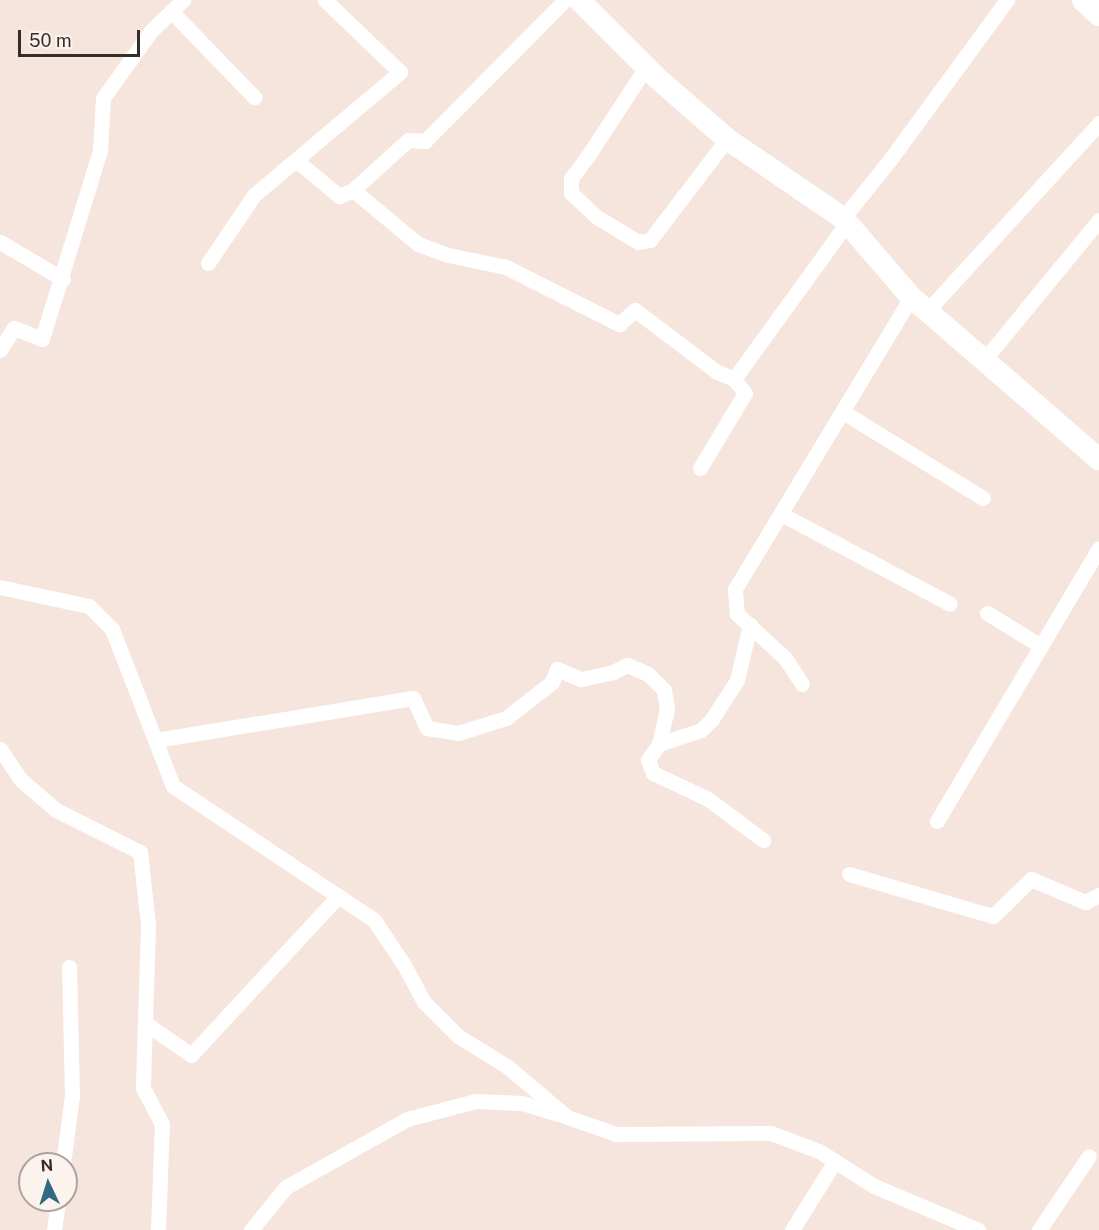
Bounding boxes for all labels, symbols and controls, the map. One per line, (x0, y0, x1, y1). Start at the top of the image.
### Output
scale bar (21, 18, 142, 56)
text: 50 m (29, 30, 72, 51)
north arrow (18, 1152, 78, 1212)
text: N (40, 1156, 54, 1175)

